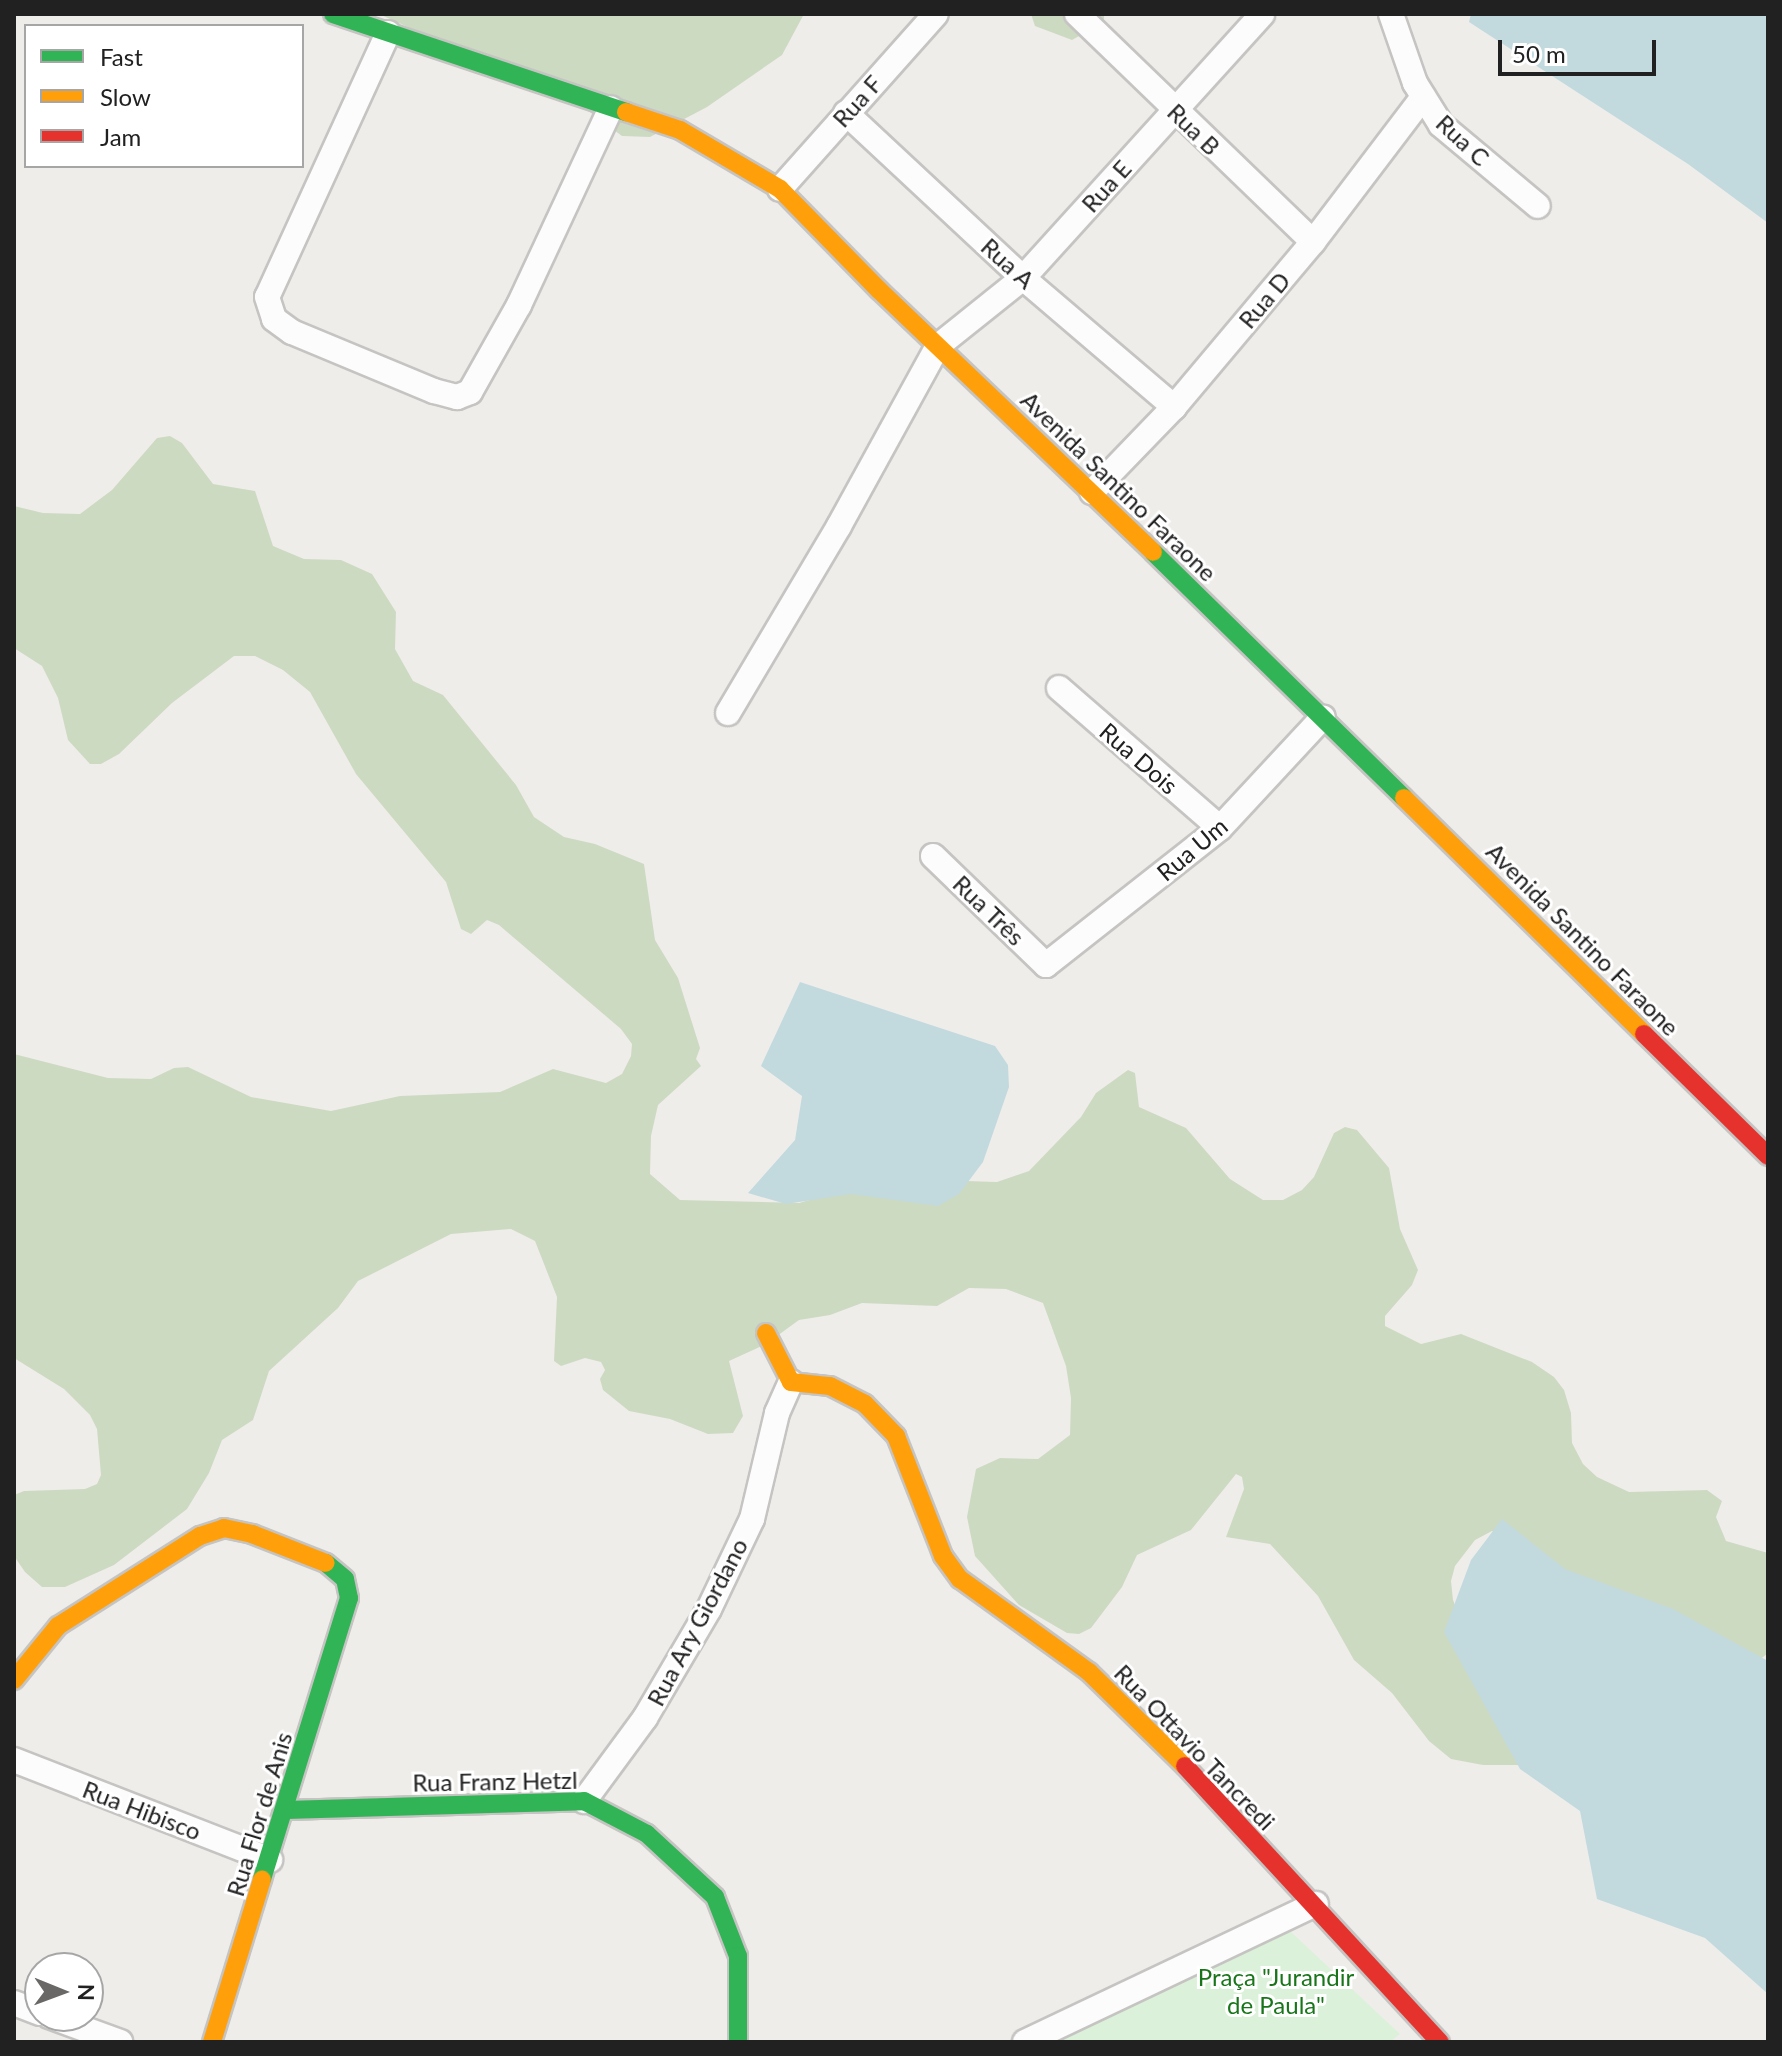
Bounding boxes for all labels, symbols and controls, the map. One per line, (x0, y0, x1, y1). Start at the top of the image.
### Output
legend (24, 24, 304, 168)
scale bar (1502, 24, 1660, 74)
text: 50 m (1512, 39, 1566, 68)
text: Fast (100, 42, 143, 71)
street label: Rua F (826, 69, 888, 133)
text: Slow (100, 82, 151, 111)
street label: Rua B (1162, 97, 1226, 161)
street label: Rua C (1430, 108, 1496, 172)
text: Jam (100, 122, 141, 151)
street label: Rua E (1075, 154, 1137, 218)
street label: Rua A (975, 231, 1041, 295)
street label: Rua D (1232, 266, 1296, 334)
street label: Avenida Santino Faraone (1015, 385, 1223, 587)
street label: Rua Dois (1094, 716, 1184, 800)
street label: Rua Um (1151, 811, 1233, 887)
street label: Avenida Santino Faraone (1481, 837, 1685, 1041)
street label: Rua Três (947, 869, 1031, 951)
street label: Rua Ary Giordano (640, 1533, 754, 1711)
street label: Rua Ottavio Tancredi (1108, 1658, 1282, 1836)
street label: Rua Flor de Anis (220, 1728, 298, 1900)
street label: Rua Franz Hetzl (412, 1765, 578, 1797)
street label: Rua Hibisco (79, 1774, 205, 1846)
north arrow (24, 1952, 104, 2032)
park label: Praça "Jurandir de Paula" (1198, 1963, 1354, 2019)
text: N (73, 1984, 100, 2001)

